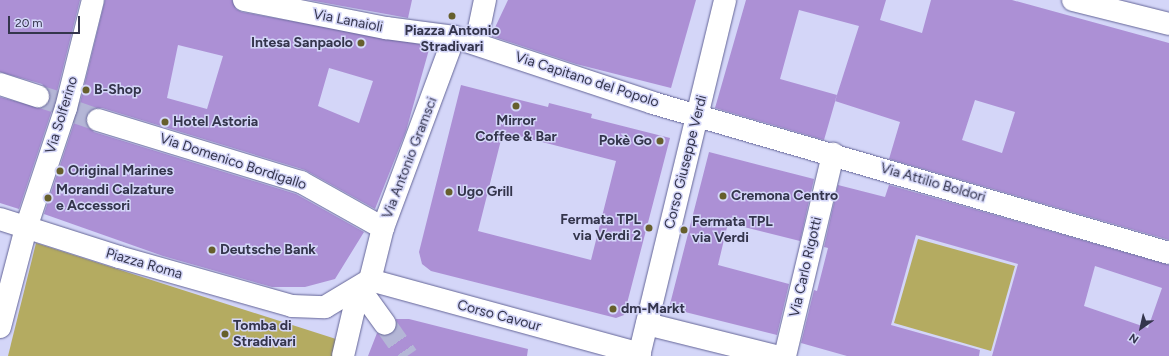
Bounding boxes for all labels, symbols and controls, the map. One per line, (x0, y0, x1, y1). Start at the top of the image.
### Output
street label: Via Lanaioli (312, 6, 384, 36)
scale bar (10, 8, 82, 34)
marker: Piazza Antonio Stradivari (447, 11, 457, 21)
text: 20 m (15, 16, 43, 30)
place label: Piazza Antonio Stradivari (404, 23, 500, 56)
place label: Intesa Sanpaolo (251, 35, 353, 51)
marker: Intesa Sanpaolo (356, 38, 366, 48)
street label: Via Capitano del Popolo (513, 49, 661, 111)
street label: Via Solferino (42, 74, 82, 156)
place label: B-Shop (94, 82, 141, 98)
marker: B-Shop (81, 85, 91, 95)
street label: Corso Giuseppe Verdi (661, 93, 711, 231)
street label: Via Antonio Gramsci (379, 95, 441, 221)
marker: Mirror Coffee & Bar (511, 101, 521, 111)
place label: Mirror Coffee & Bar (475, 113, 557, 146)
place label: Hotel Astoria (173, 114, 258, 130)
marker: Hotel Astoria (160, 117, 170, 127)
street label: Via Domenico Bordigallo (157, 130, 309, 194)
place label: Pokè Go (599, 133, 652, 149)
marker: Pokè Go (655, 136, 665, 146)
street label: Via Attilio Boldori (878, 160, 988, 206)
place label: Original Marines (68, 163, 173, 179)
marker: Original Marines (55, 166, 65, 176)
place label: Morandi Calzature e Accessori (56, 182, 174, 214)
place label: Ugo Grill (457, 184, 513, 200)
marker: Ugo Grill (444, 187, 454, 197)
place label: Cremona Centro (731, 188, 838, 204)
marker: Cremona Centro (718, 191, 728, 201)
marker: Morandi Calzature e Accessori (43, 193, 53, 203)
place label: Fermata TPL via Verdi 2 (560, 212, 641, 244)
place label: Fermata TPL via Verdi (692, 214, 773, 246)
street label: Via Carlo Rigotti (786, 215, 826, 319)
marker: Fermata TPL via Verdi 2 (644, 223, 654, 233)
marker: Fermata TPL via Verdi (679, 225, 689, 235)
place label: Deutsche Bank (220, 242, 316, 258)
street label: Piazza Roma (104, 245, 184, 283)
marker: Deutsche Bank (207, 245, 217, 255)
street label: Corso Cavour (455, 297, 543, 335)
place label: dm-Markt (621, 301, 685, 317)
marker: dm-Markt (608, 304, 618, 314)
north arrow (1121, 308, 1161, 348)
place label: Tomba di Stradivari (233, 318, 296, 350)
marker: Tomba di Stradivari (220, 329, 230, 339)
text: N (1127, 331, 1141, 346)

